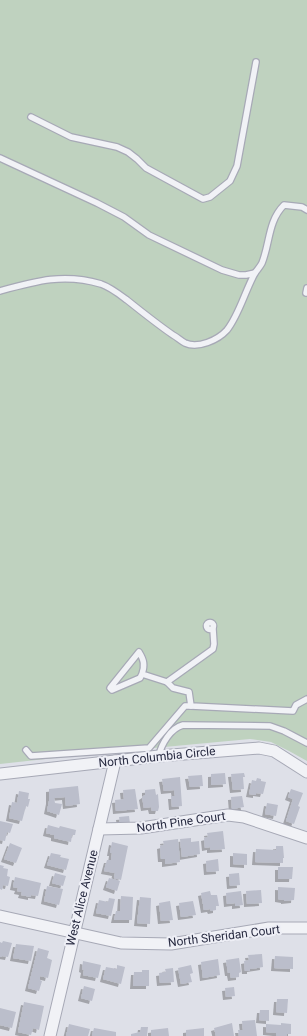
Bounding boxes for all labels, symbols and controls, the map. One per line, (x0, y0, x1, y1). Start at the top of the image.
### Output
street label: North Columbia Circle (98, 744, 216, 770)
street label: North Pine Court (136, 809, 226, 835)
street label: West Alice Avenue (63, 849, 101, 947)
street label: North Sheridan Court (167, 922, 281, 950)

